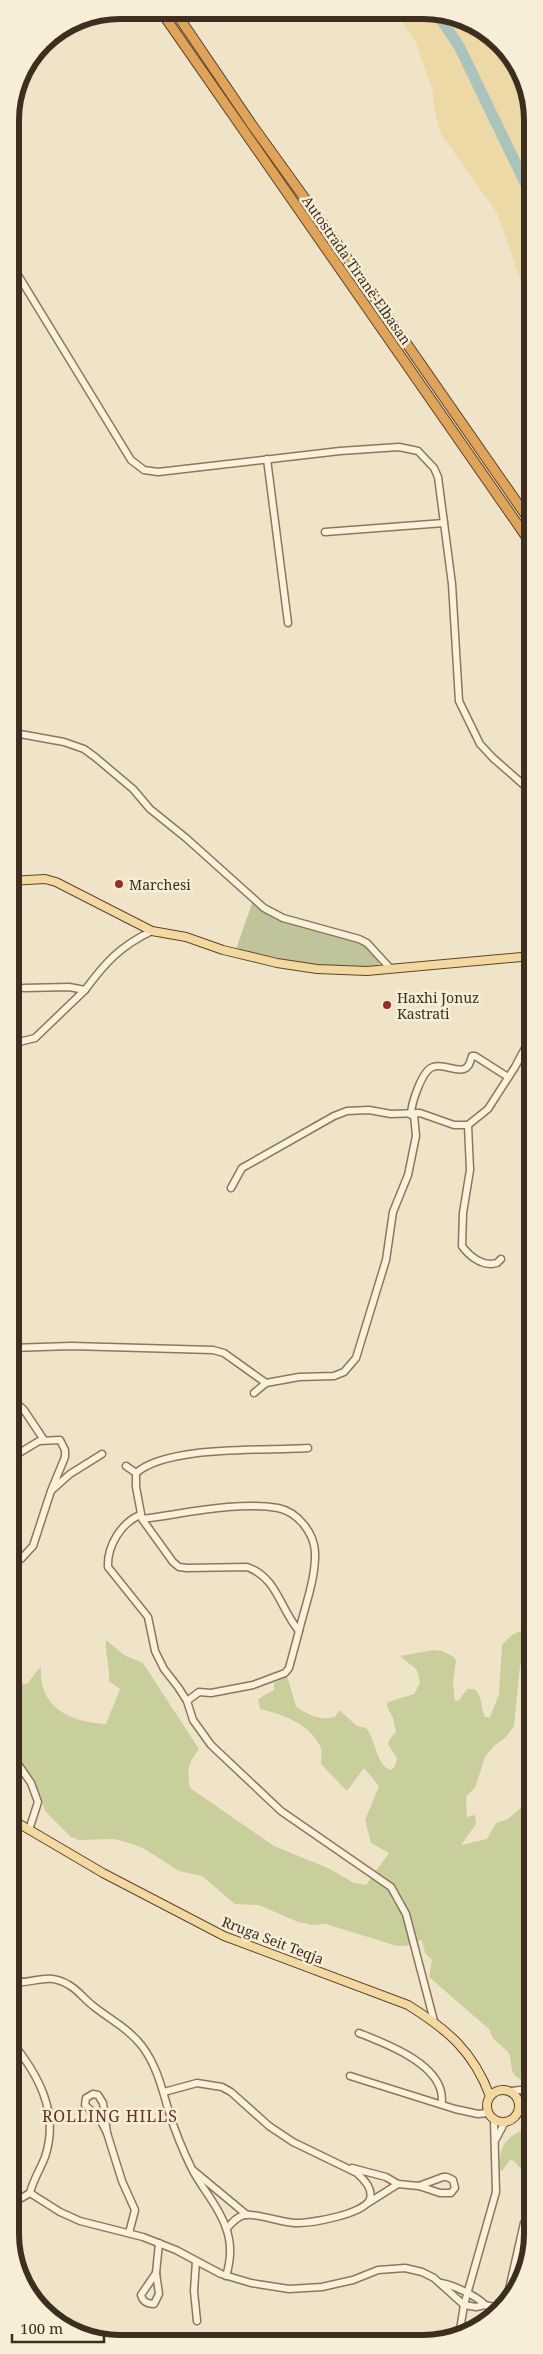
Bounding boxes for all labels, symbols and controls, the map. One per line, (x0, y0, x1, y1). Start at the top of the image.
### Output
street label: Autostrada Tiranë-Elbasan (298, 192, 416, 348)
place label: Marchesi (129, 875, 191, 894)
marker: Marchesi (113, 878, 125, 890)
place label: Haxhi Jonuz Kastrati (397, 988, 479, 1023)
marker: Haxhi Jonuz Kastrati (381, 999, 393, 1011)
street label: Rruga Seit Teqja (219, 1912, 327, 1968)
district label: ROLLING HILLS (42, 2105, 178, 2127)
scale bar (12, 2312, 105, 2344)
text: 100 m (20, 2318, 63, 2338)

